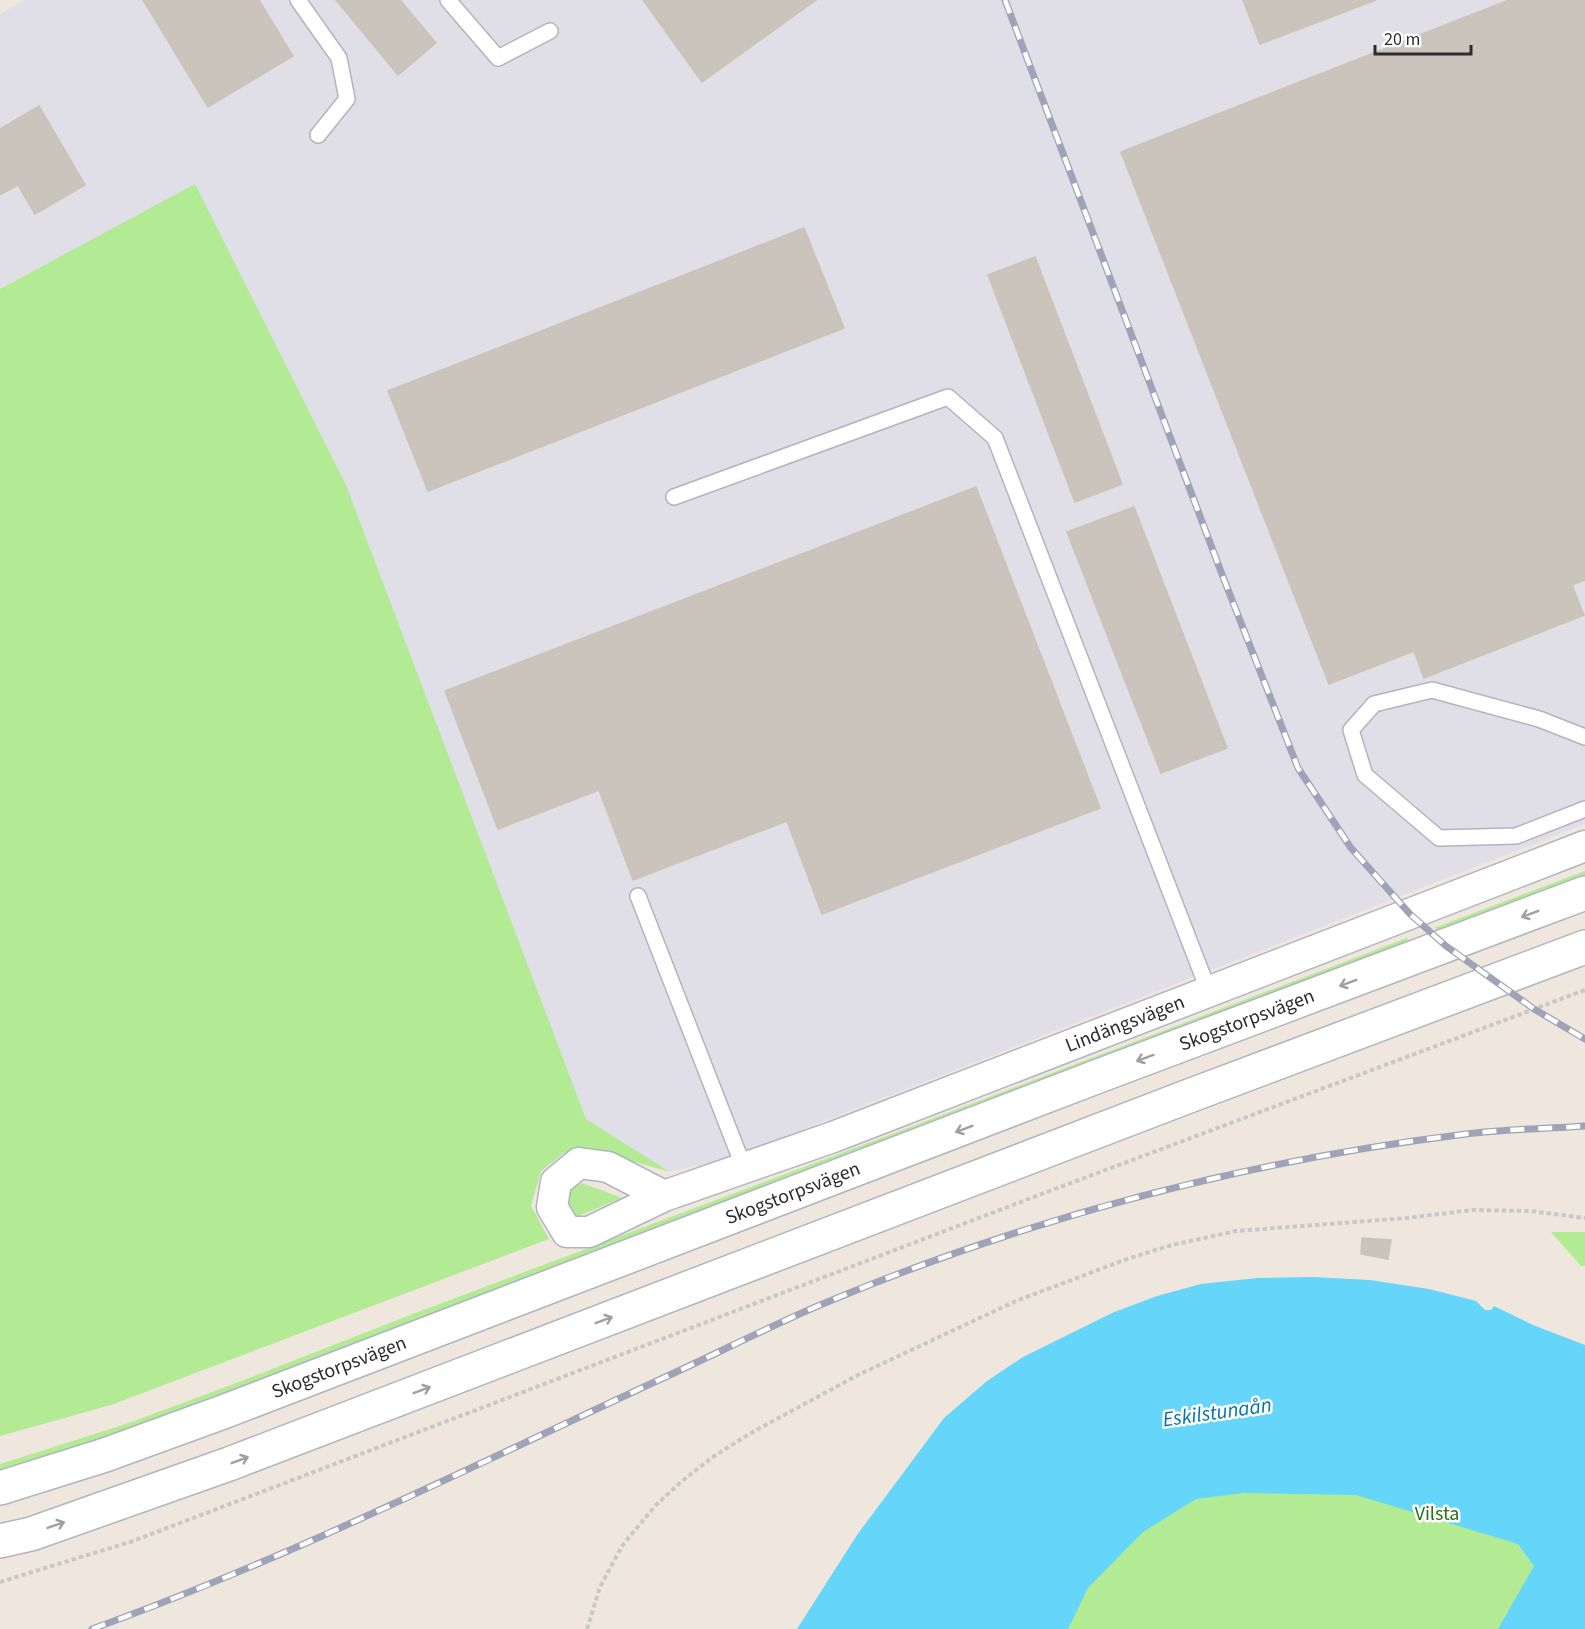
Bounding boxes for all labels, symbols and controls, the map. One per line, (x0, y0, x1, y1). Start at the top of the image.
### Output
scale bar (1375, 18, 1471, 56)
text: 20 m (1384, 27, 1420, 52)
one-way arrow (1522, 909, 1540, 920)
one-way arrow (1339, 978, 1358, 989)
street label: Skogstorpsvägen (1175, 982, 1319, 1058)
street label: Lindängsvägen (1061, 988, 1189, 1060)
one-way arrow (1137, 1054, 1155, 1065)
one-way arrow (955, 1124, 973, 1135)
street label: Skogstorpsvägen (721, 1155, 864, 1232)
one-way arrow (594, 1314, 613, 1325)
street label: Skogstorpsvägen (267, 1329, 411, 1406)
one-way arrow (412, 1384, 431, 1395)
water label: Eskilstunaån (1161, 1390, 1273, 1434)
one-way arrow (230, 1454, 249, 1465)
park label: Vilsta (1415, 1500, 1459, 1528)
one-way arrow (46, 1518, 65, 1529)

